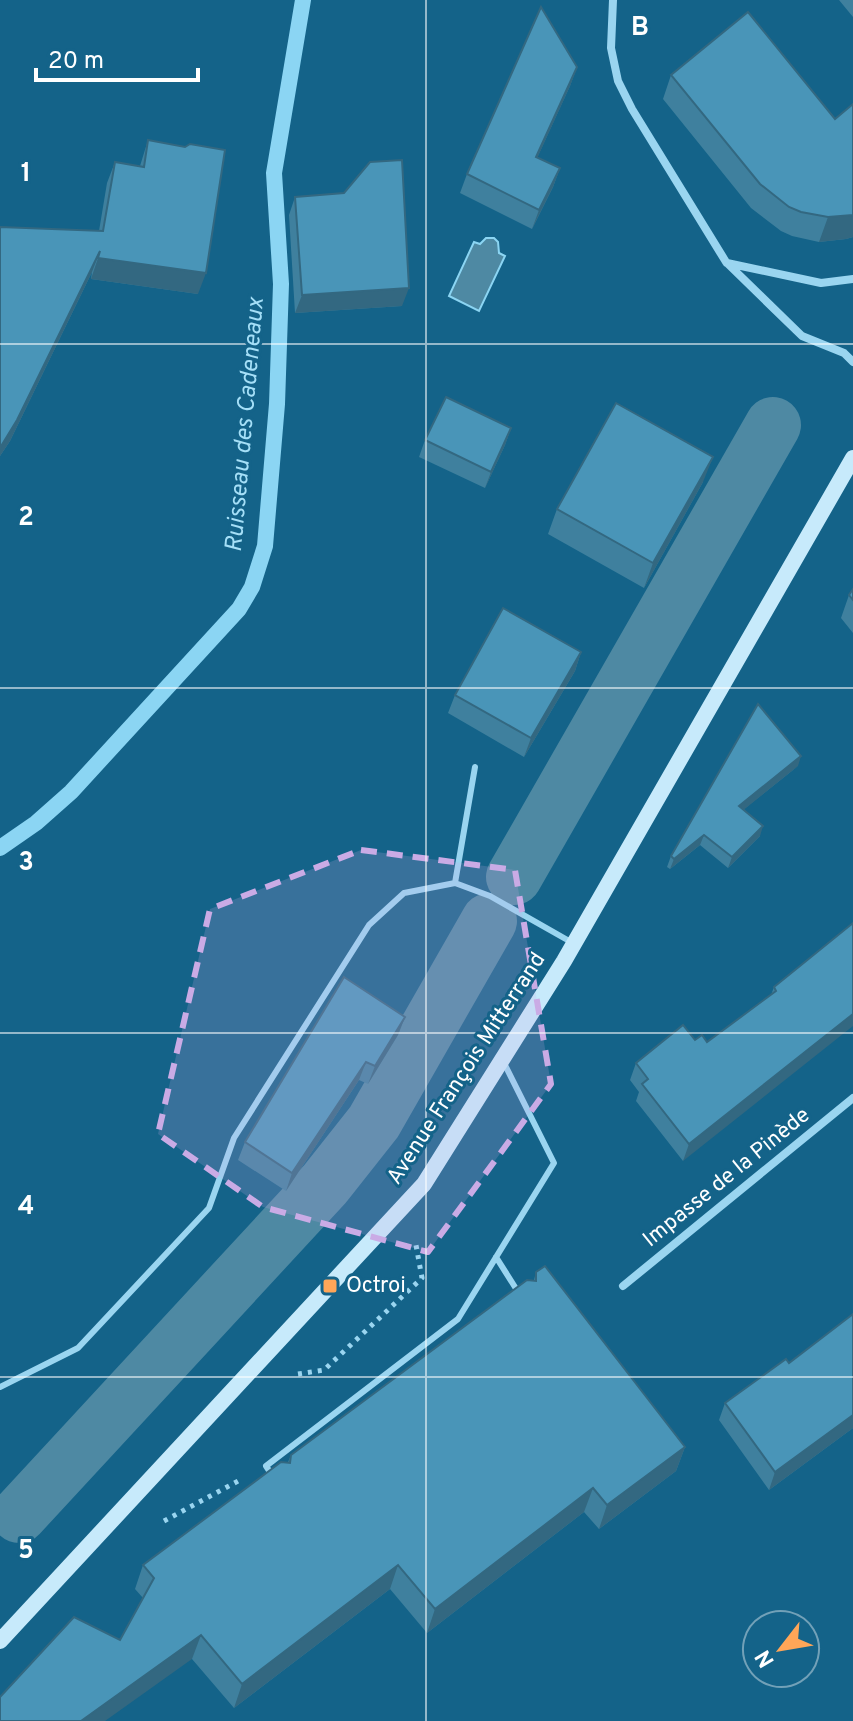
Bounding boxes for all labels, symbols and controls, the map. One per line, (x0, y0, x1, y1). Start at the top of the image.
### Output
text: B (631, 12, 649, 45)
scale bar (36, 32, 198, 82)
text: 20 m (48, 47, 104, 77)
text: 1 (21, 158, 31, 191)
water label: Ruisseau des Cadeneaux (220, 294, 272, 554)
text: 2 (18, 502, 34, 535)
text: 3 (18, 847, 34, 880)
street label: Avenue François Mitterrand (382, 948, 552, 1190)
street label: Impasse de la Pinède (638, 1102, 816, 1254)
text: 4 (18, 1191, 34, 1224)
place label: Octroi (346, 1273, 406, 1300)
marker: Octroi (321, 1277, 339, 1295)
text: 5 (18, 1535, 34, 1568)
north arrow (741, 1609, 821, 1689)
text: N (750, 1644, 782, 1672)

